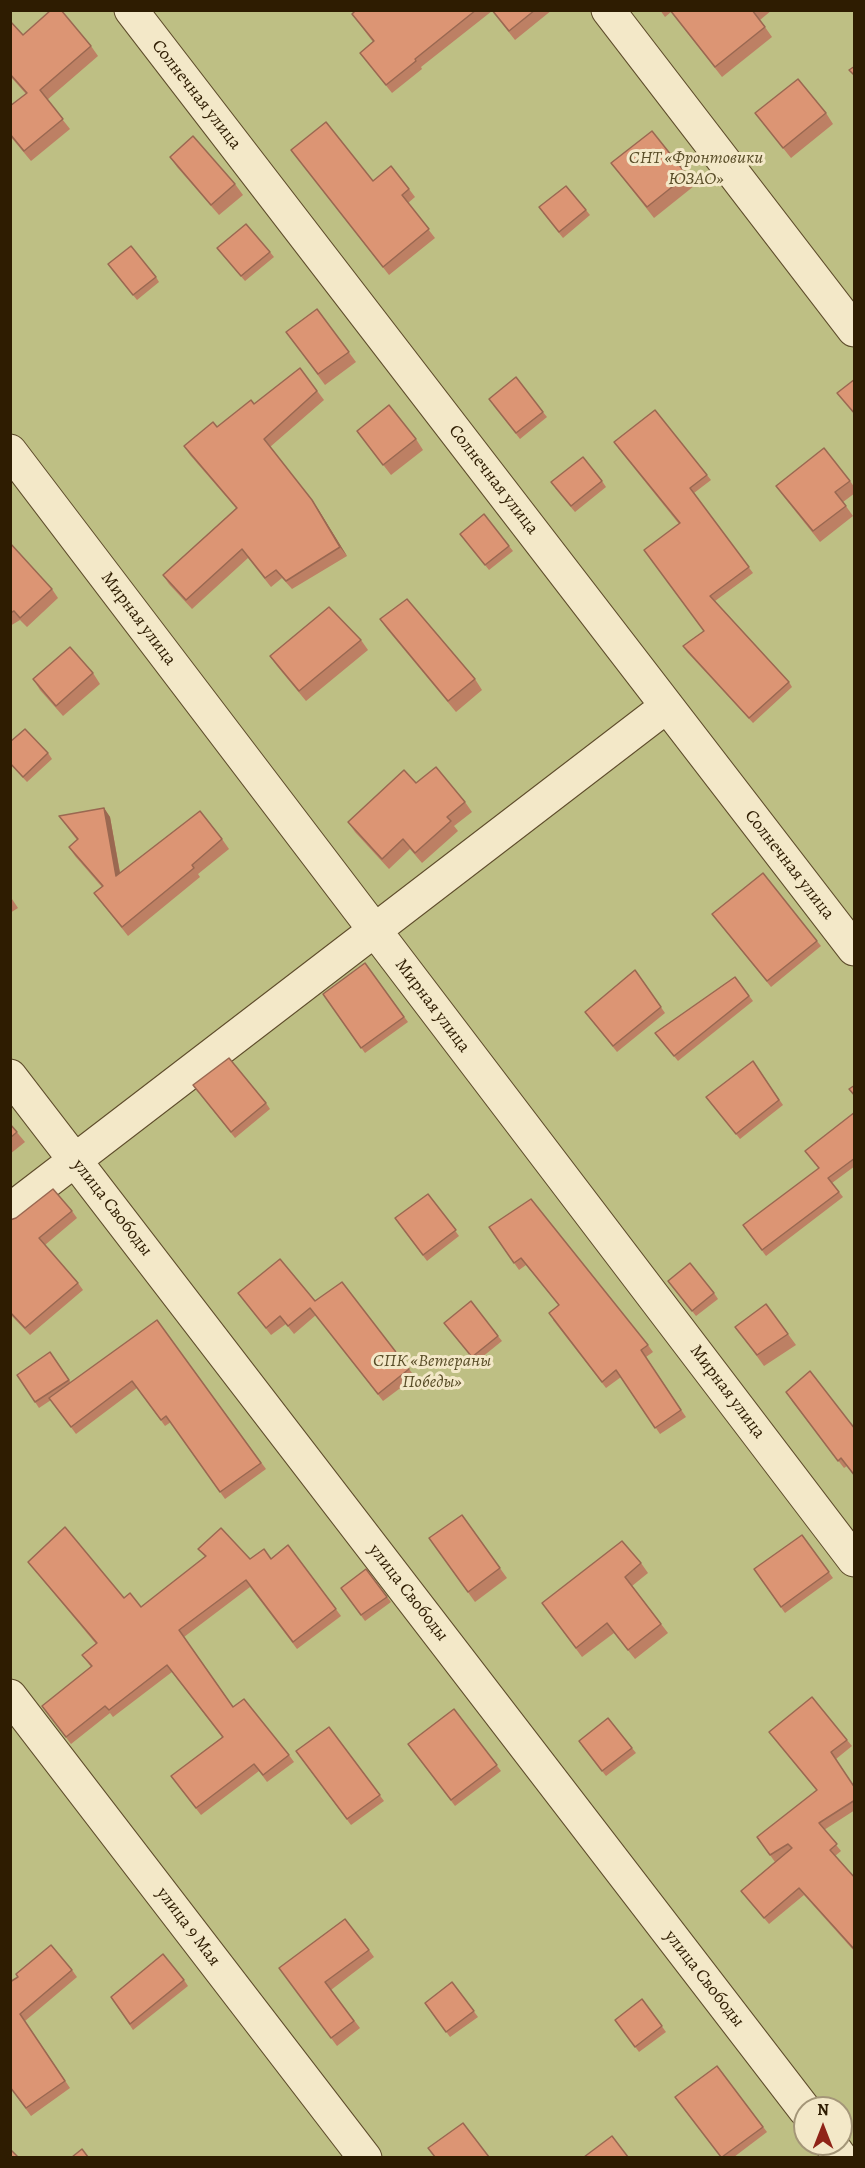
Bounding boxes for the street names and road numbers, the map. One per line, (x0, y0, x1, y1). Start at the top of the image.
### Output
street label: Солнечная улица (146, 36, 246, 154)
street label: Солнечная улица (443, 421, 543, 539)
street label: Мирная улица (96, 568, 180, 670)
street label: Солнечная улица (739, 806, 839, 924)
street label: Мирная улица (390, 955, 474, 1057)
street label: улица Свободы (67, 1155, 157, 1261)
street label: Мирная улица (685, 1341, 769, 1443)
street label: улица Свободы (363, 1540, 453, 1646)
street label: улица 9 Мая (151, 1883, 225, 1971)
street label: улица Свободы (659, 1926, 749, 2032)

